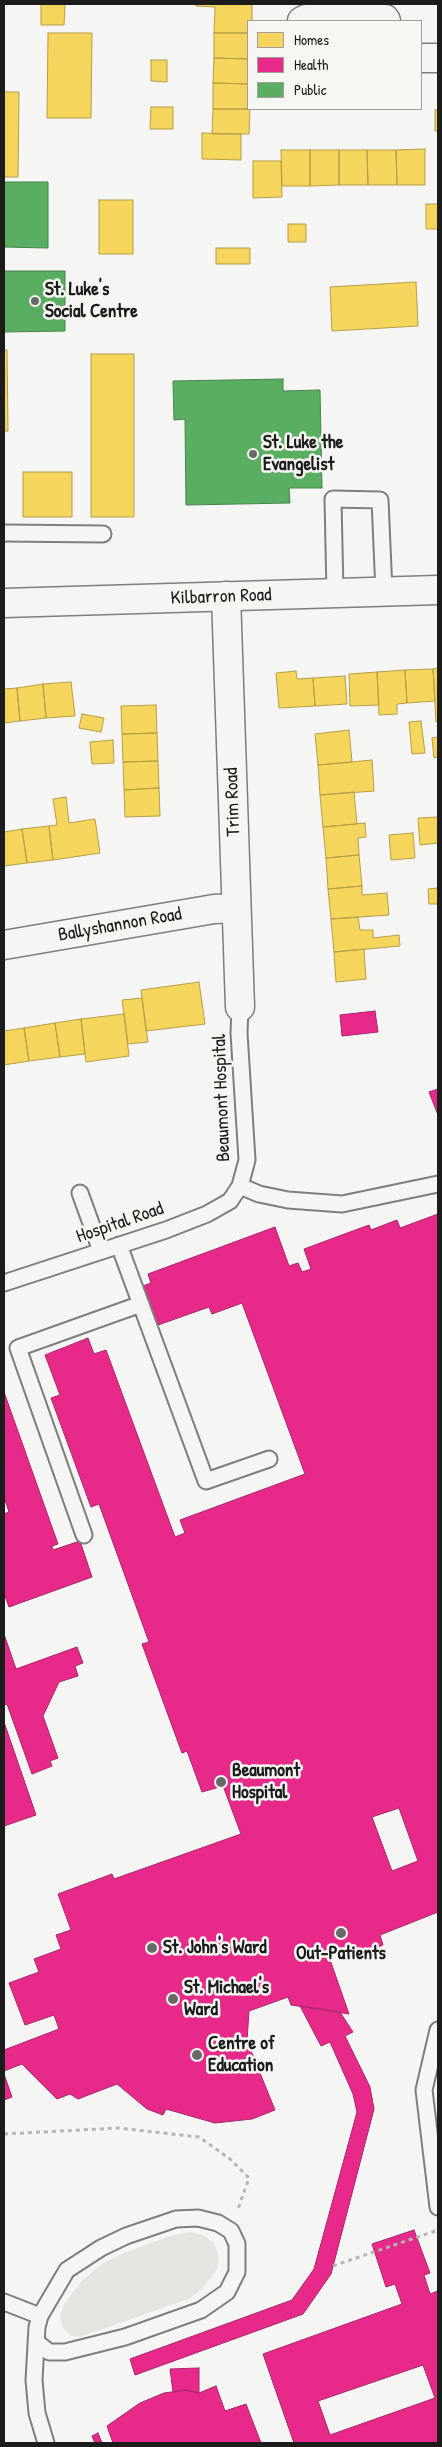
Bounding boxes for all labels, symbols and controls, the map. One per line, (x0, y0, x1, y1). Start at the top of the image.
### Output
legend (247, 20, 422, 110)
text: Homes (294, 29, 329, 50)
text: Health (294, 54, 328, 75)
text: Public (294, 79, 327, 100)
place label: St. Luke's Social Centre (45, 279, 138, 323)
marker: St. Luke's Social Centre (29, 295, 41, 307)
place label: St. Luke the Evangelist (263, 432, 343, 476)
marker: St. Luke the Evangelist (247, 448, 259, 460)
street label: Kilbarron Road (170, 584, 272, 610)
street label: Trim Road (220, 767, 246, 837)
street label: Ballyshannon Road (56, 903, 184, 947)
street label: Beaumont Hospital (208, 1034, 236, 1162)
street label: Hospital Road (73, 1197, 167, 1249)
place label: Beaumont Hospital (232, 1760, 300, 1804)
marker: Beaumont Hospital (214, 1775, 228, 1789)
marker: Out-Patients (334, 1926, 348, 1940)
place label: St. John's Ward (163, 1937, 267, 1959)
marker: St. John's Ward (145, 1941, 159, 1955)
place label: Out-Patients (296, 1943, 386, 1965)
place label: St. Michael's Ward (184, 1977, 269, 2021)
marker: St. Michael's Ward (166, 1992, 180, 2006)
place label: Centre of Education (208, 2033, 275, 2077)
marker: Centre of Education (190, 2048, 204, 2062)

